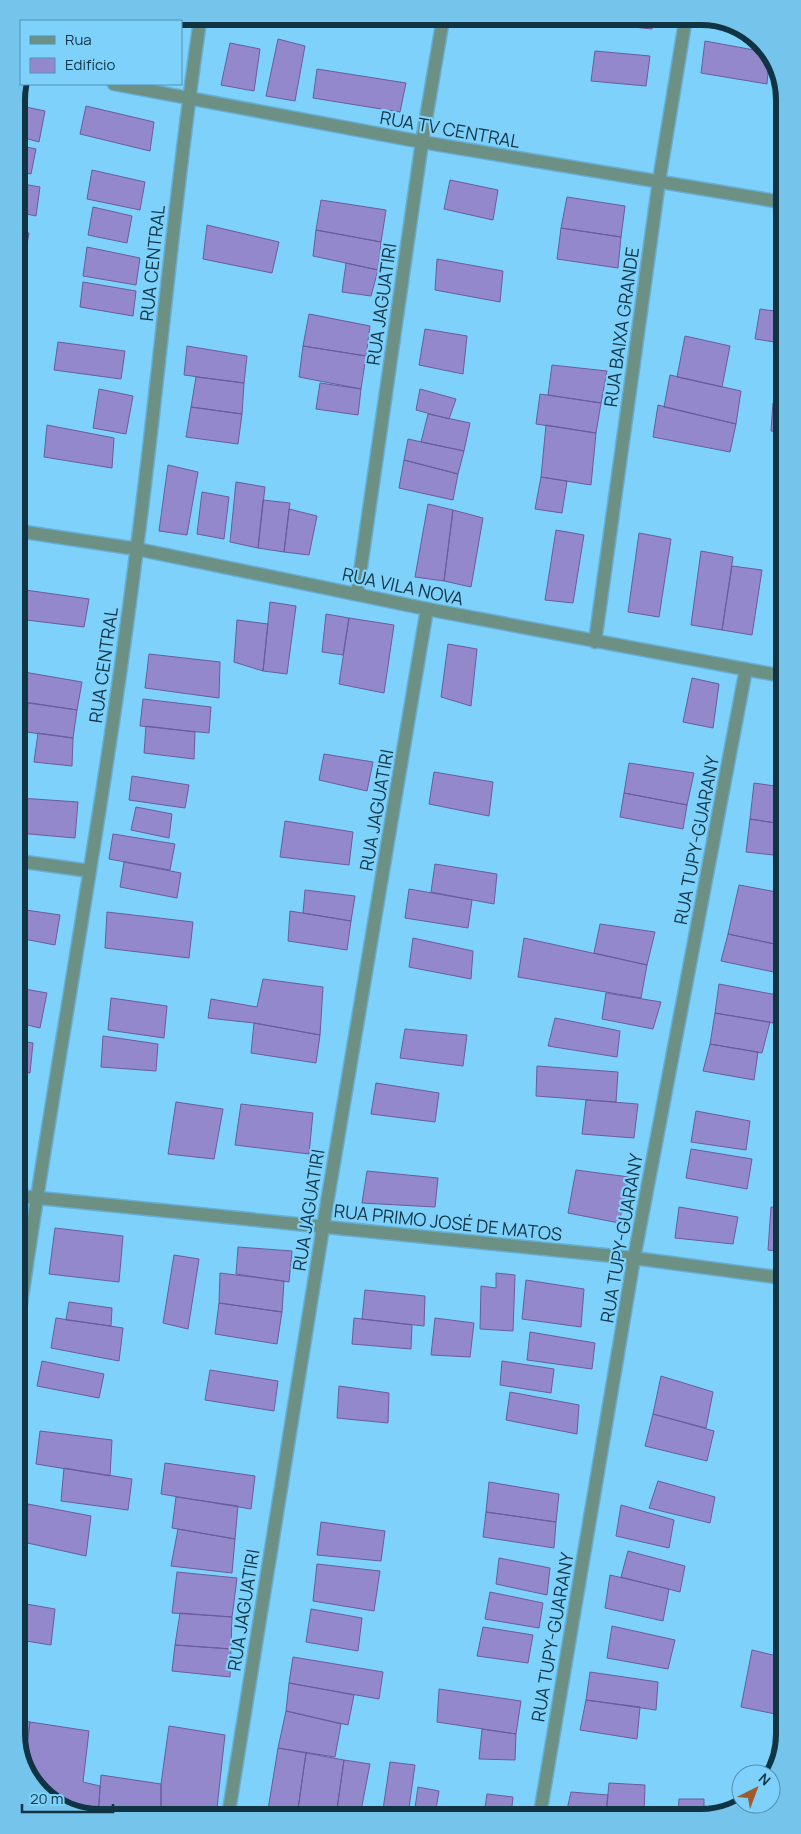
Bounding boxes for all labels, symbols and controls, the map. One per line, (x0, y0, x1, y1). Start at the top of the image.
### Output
legend (20, 20, 182, 85)
text: Rua (65, 29, 92, 50)
text: Edifício (65, 54, 116, 75)
street label: RUA TV CENTRAL (378, 105, 522, 153)
street label: RUA CENTRAL (134, 204, 170, 322)
street label: RUA JAGUATIRI (361, 241, 401, 367)
street label: RUA BAIXA GRANDE (598, 246, 644, 408)
street label: RUA VILA NOVA (340, 561, 466, 611)
street label: RUA CENTRAL (83, 606, 123, 724)
street label: RUA JAGUATIRI (353, 747, 399, 873)
street label: RUA TUPY-GUARANY (668, 753, 724, 926)
street label: RUA JAGUATIRI (287, 1147, 329, 1273)
street label: RUA TUPY-GUARANY (594, 1150, 648, 1325)
street label: RUA PRIMO JOSÉ DE MATOS (333, 1198, 563, 1246)
street label: RUA JAGUATIRI (222, 1547, 264, 1673)
street label: RUA TUPY-GUARANY (525, 1549, 579, 1724)
north arrow (731, 1764, 781, 1814)
text: N (755, 1769, 775, 1789)
scale bar (22, 1782, 114, 1814)
text: 20 m (30, 1788, 63, 1809)

